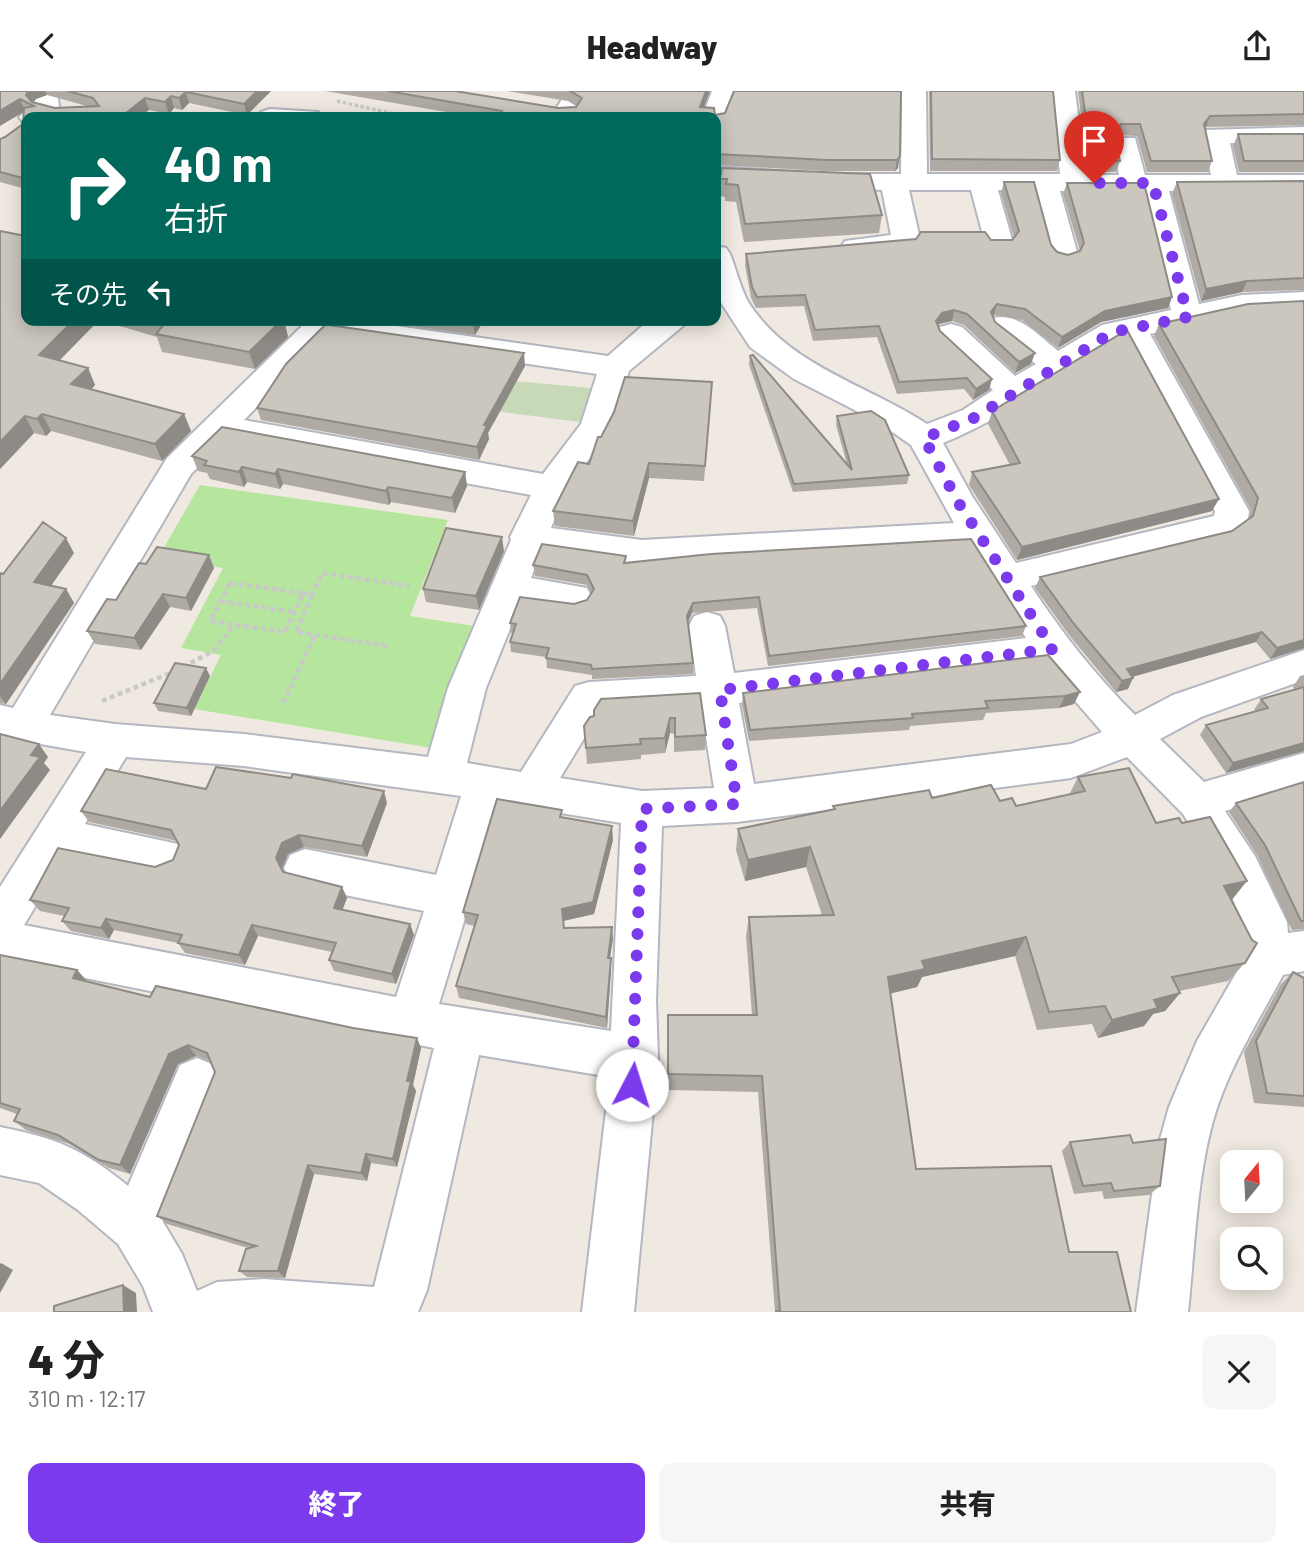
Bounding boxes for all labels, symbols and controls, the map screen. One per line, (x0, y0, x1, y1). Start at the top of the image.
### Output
icon: back (28, 27, 66, 65)
text: Headway (587, 27, 717, 65)
icon: share (1238, 27, 1276, 65)
pin (1064, 111, 1124, 183)
icon: arrive (1075, 122, 1113, 160)
text: 40 m (164, 133, 272, 192)
icon: right (49, 140, 140, 231)
text: 右折 (164, 198, 228, 236)
icon: left (141, 273, 179, 311)
text: その先 (49, 278, 127, 309)
position arrow (595, 1048, 669, 1122)
north arrow (1220, 1150, 1283, 1213)
map controls (1220, 1150, 1283, 1290)
button: search (1220, 1227, 1283, 1290)
text: 4 分 (28, 1333, 105, 1383)
button: close (1202, 1335, 1276, 1409)
text: 310 m · 12:17 (28, 1384, 145, 1412)
button: 終了 (28, 1463, 645, 1543)
button: 共有 (659, 1463, 1276, 1543)

